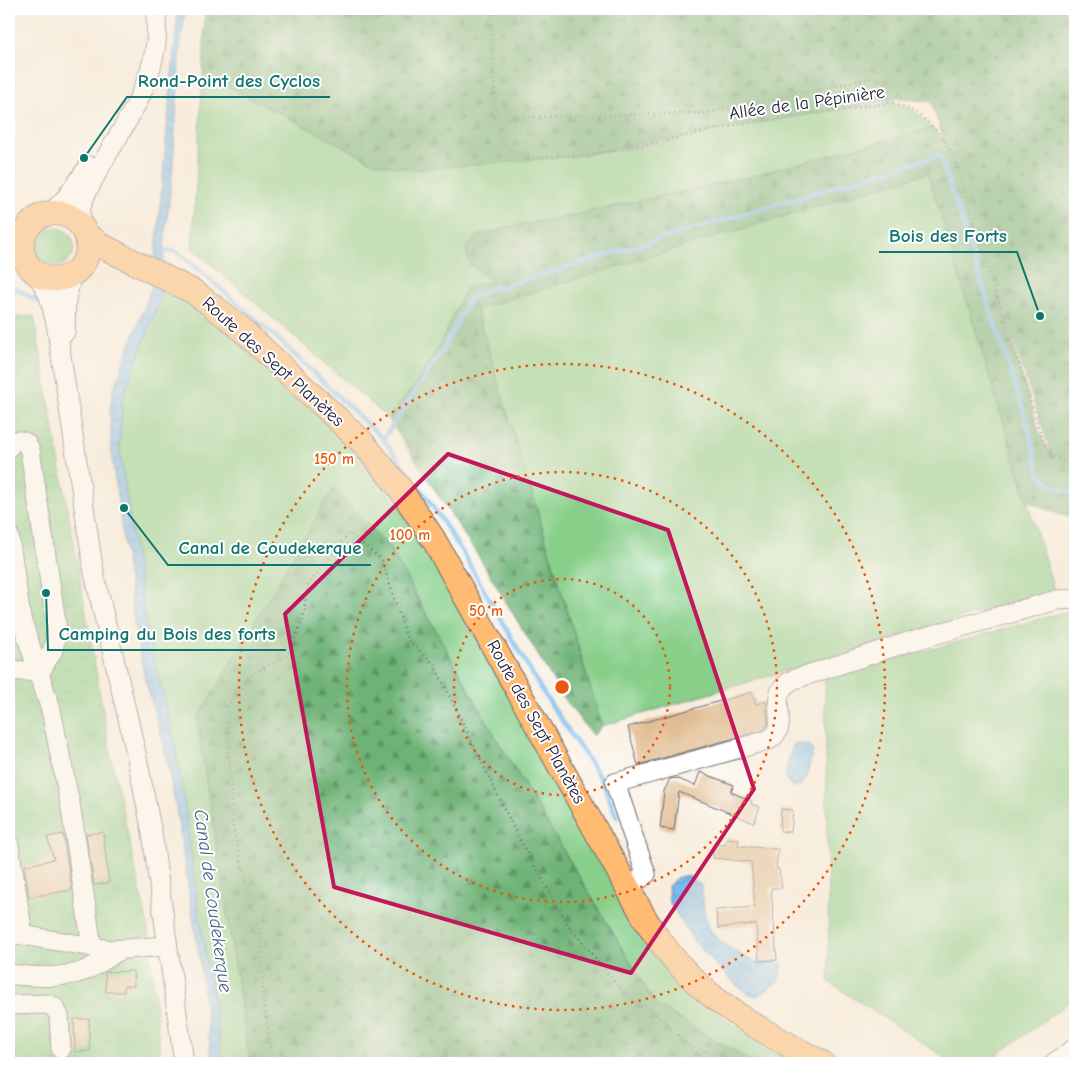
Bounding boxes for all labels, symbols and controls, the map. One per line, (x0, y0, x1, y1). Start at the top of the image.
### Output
callout: Rond-Point des Cyclos (127, 63, 330, 97)
text: Rond-Point des Cyclos (138, 70, 320, 92)
street label: Allée de la Pépinière (728, 82, 886, 124)
callout: Bois des Forts (879, 218, 1017, 252)
text: Bois des Forts (889, 225, 1007, 247)
street label: Route des Sept Planètes (198, 293, 348, 431)
text: 150 m (314, 450, 354, 468)
text: 100 m (390, 526, 430, 544)
callout: Canal de Coudekerque (168, 531, 371, 565)
text: Canal de Coudekerque (178, 537, 362, 559)
text: 50 m (469, 602, 503, 620)
callout: Camping du Bois des forts (48, 616, 286, 650)
text: Camping du Bois des forts (58, 623, 276, 645)
street label: Route des Sept Planètes (482, 636, 590, 808)
centre of rings (553, 678, 571, 696)
water label: Canal de Coudekerque (189, 808, 237, 994)

